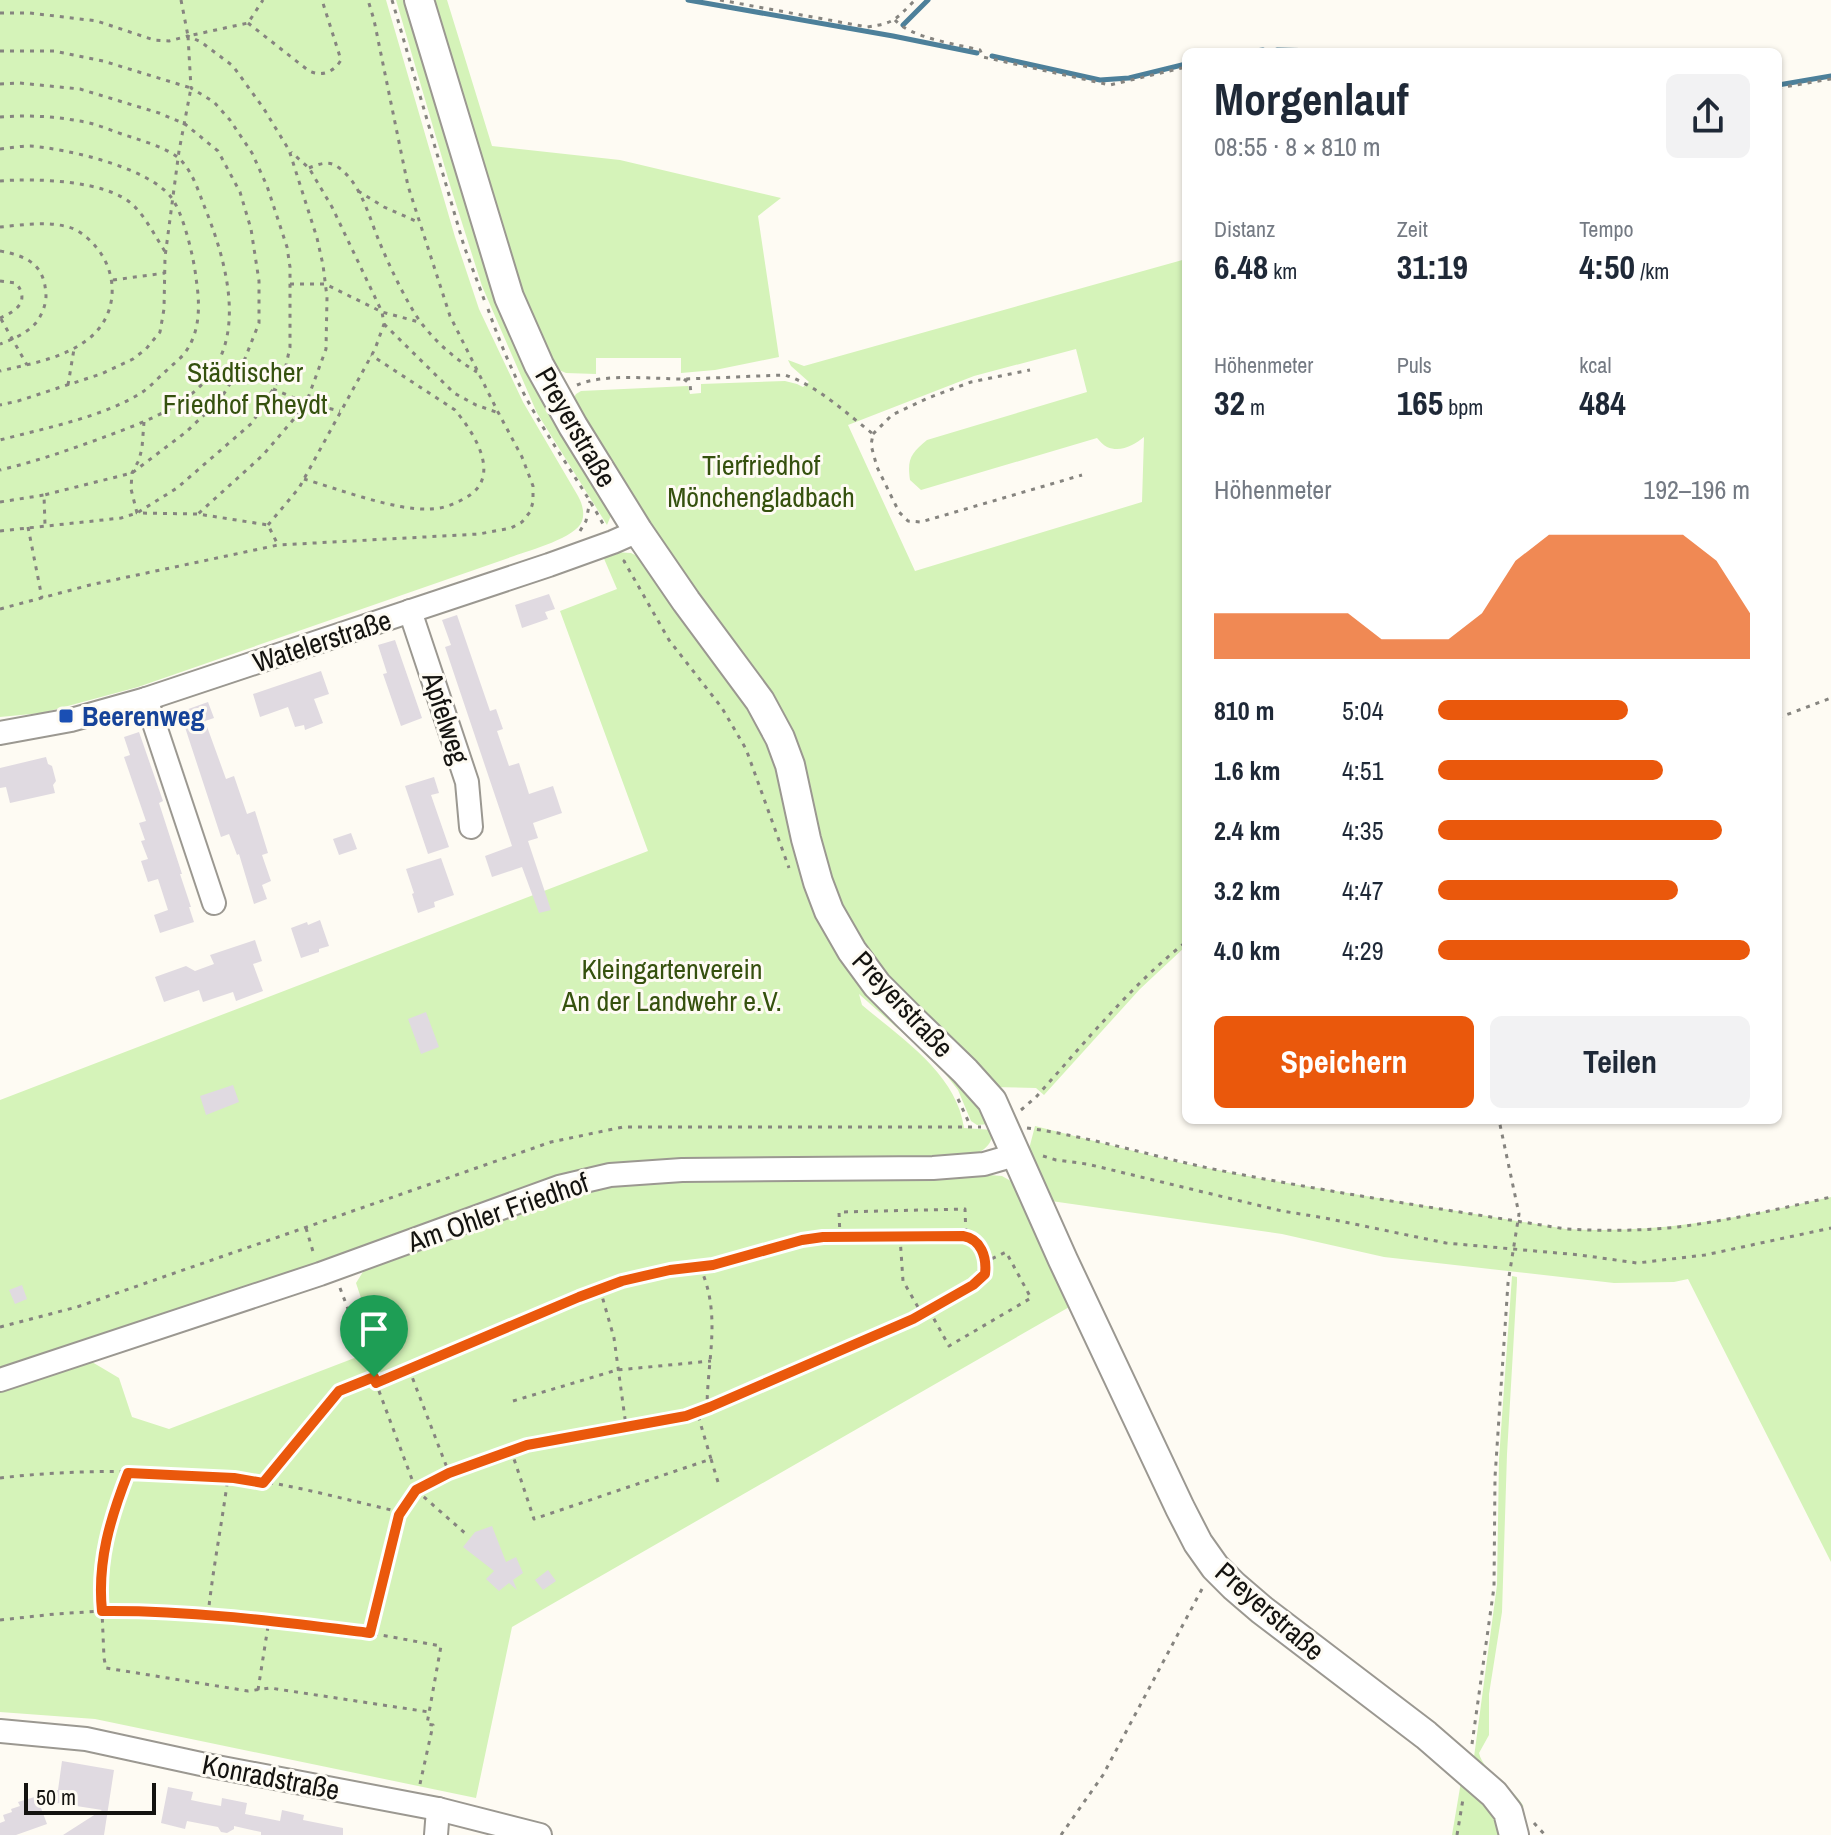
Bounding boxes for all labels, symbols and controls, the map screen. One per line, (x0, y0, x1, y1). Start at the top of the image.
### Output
text: Morgenlauf (1214, 69, 1408, 129)
button: share (1666, 74, 1750, 158)
text: 08:55 · 8 × 810 m (1214, 129, 1381, 164)
text: Distanz (1214, 214, 1275, 244)
text: Zeit (1397, 214, 1428, 244)
text: Tempo (1579, 214, 1633, 244)
text: 6.48 (1214, 244, 1268, 290)
text: 31:19 (1397, 244, 1468, 290)
text: 4:50 (1579, 244, 1635, 290)
text: km (1268, 256, 1297, 286)
text: /km (1635, 256, 1669, 286)
text: Höhenmeter (1214, 350, 1313, 380)
text: Puls (1397, 350, 1432, 380)
text: kcal (1579, 350, 1611, 380)
park label: Städtischer Friedhof Rheydt (163, 353, 327, 423)
street label: Preyerstraße (526, 360, 626, 494)
text: 32 (1214, 380, 1245, 426)
text: 165 (1397, 380, 1443, 426)
text: 484 (1579, 380, 1626, 426)
text: m (1245, 392, 1265, 422)
text: bpm (1443, 392, 1483, 422)
park label: Tierfriedhof Mönchengladbach (667, 446, 855, 516)
text: Höhenmeter (1214, 472, 1331, 507)
text: 192–196 m (1643, 472, 1750, 507)
street label: Watelerstraße (248, 601, 396, 681)
street label: Apfelweg (413, 666, 479, 769)
text: 810 m (1214, 693, 1274, 728)
text: 5:04 (1342, 693, 1384, 728)
place label: Beerenweg (82, 697, 205, 735)
marker: Beerenweg (57, 707, 75, 725)
text: 1.6 km (1214, 753, 1280, 788)
text: 4:51 (1342, 753, 1384, 788)
text: 2.4 km (1214, 813, 1280, 848)
text: 4:35 (1342, 813, 1384, 848)
text: 3.2 km (1214, 873, 1280, 908)
text: 4:47 (1342, 873, 1384, 908)
text: 4.0 km (1214, 933, 1280, 968)
text: 4:29 (1342, 933, 1384, 968)
street label: Preyerstraße (844, 943, 962, 1065)
park label: Kleingartenverein An der Landwehr e.V. (561, 950, 782, 1020)
button: Speichern (1214, 1016, 1474, 1108)
button: Teilen (1490, 1016, 1750, 1108)
street label: Am Ohler Friedhof (402, 1163, 594, 1261)
pin (340, 1295, 408, 1377)
icon: arrive (352, 1307, 396, 1351)
street label: Preyerstraße (1207, 1553, 1333, 1669)
street label: Konradstraße (199, 1745, 343, 1809)
scale bar (24, 1779, 156, 1815)
text: 50 m (36, 1782, 76, 1812)

